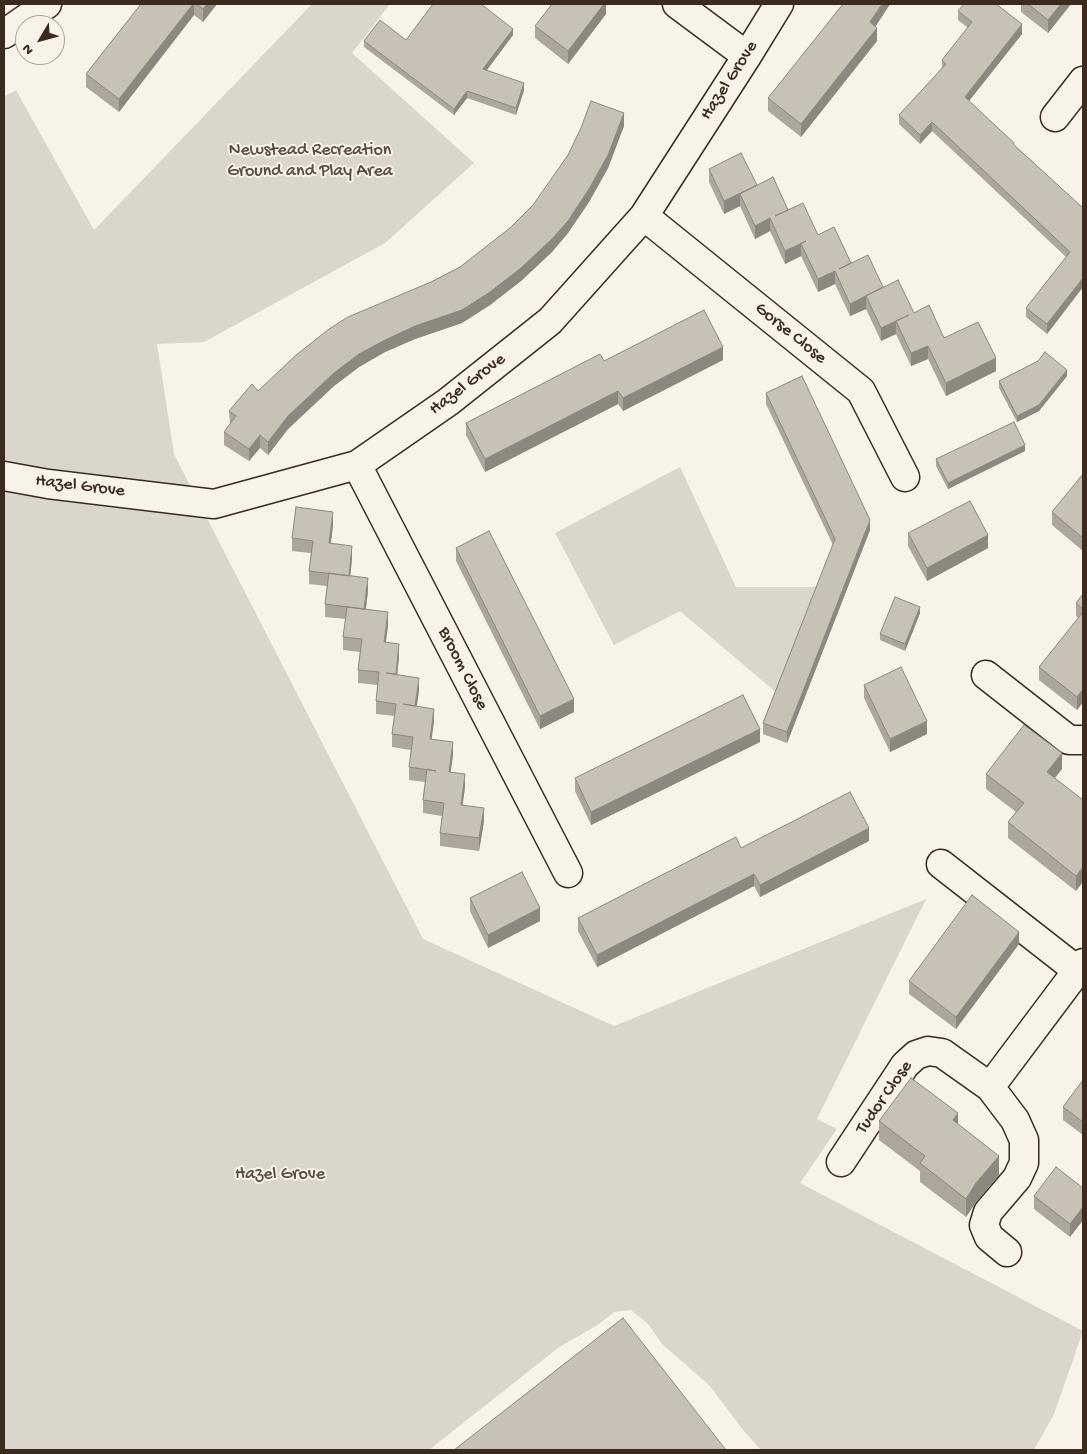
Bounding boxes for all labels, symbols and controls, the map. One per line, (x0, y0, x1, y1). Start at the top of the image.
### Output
north arrow (15, 15, 65, 65)
street label: Hazel Grove (696, 37, 764, 125)
text: N (19, 40, 38, 57)
park label: Newstead Recreation Ground and Play Area (227, 140, 393, 182)
street label: Gorse Close (750, 298, 830, 370)
street label: Hazel Grove (426, 349, 510, 421)
street label: Hazel Grove (34, 471, 126, 503)
street label: Broom Close (432, 624, 492, 714)
street label: Tudor Close (852, 1057, 918, 1139)
park label: Hazel Grove (235, 1164, 325, 1186)

